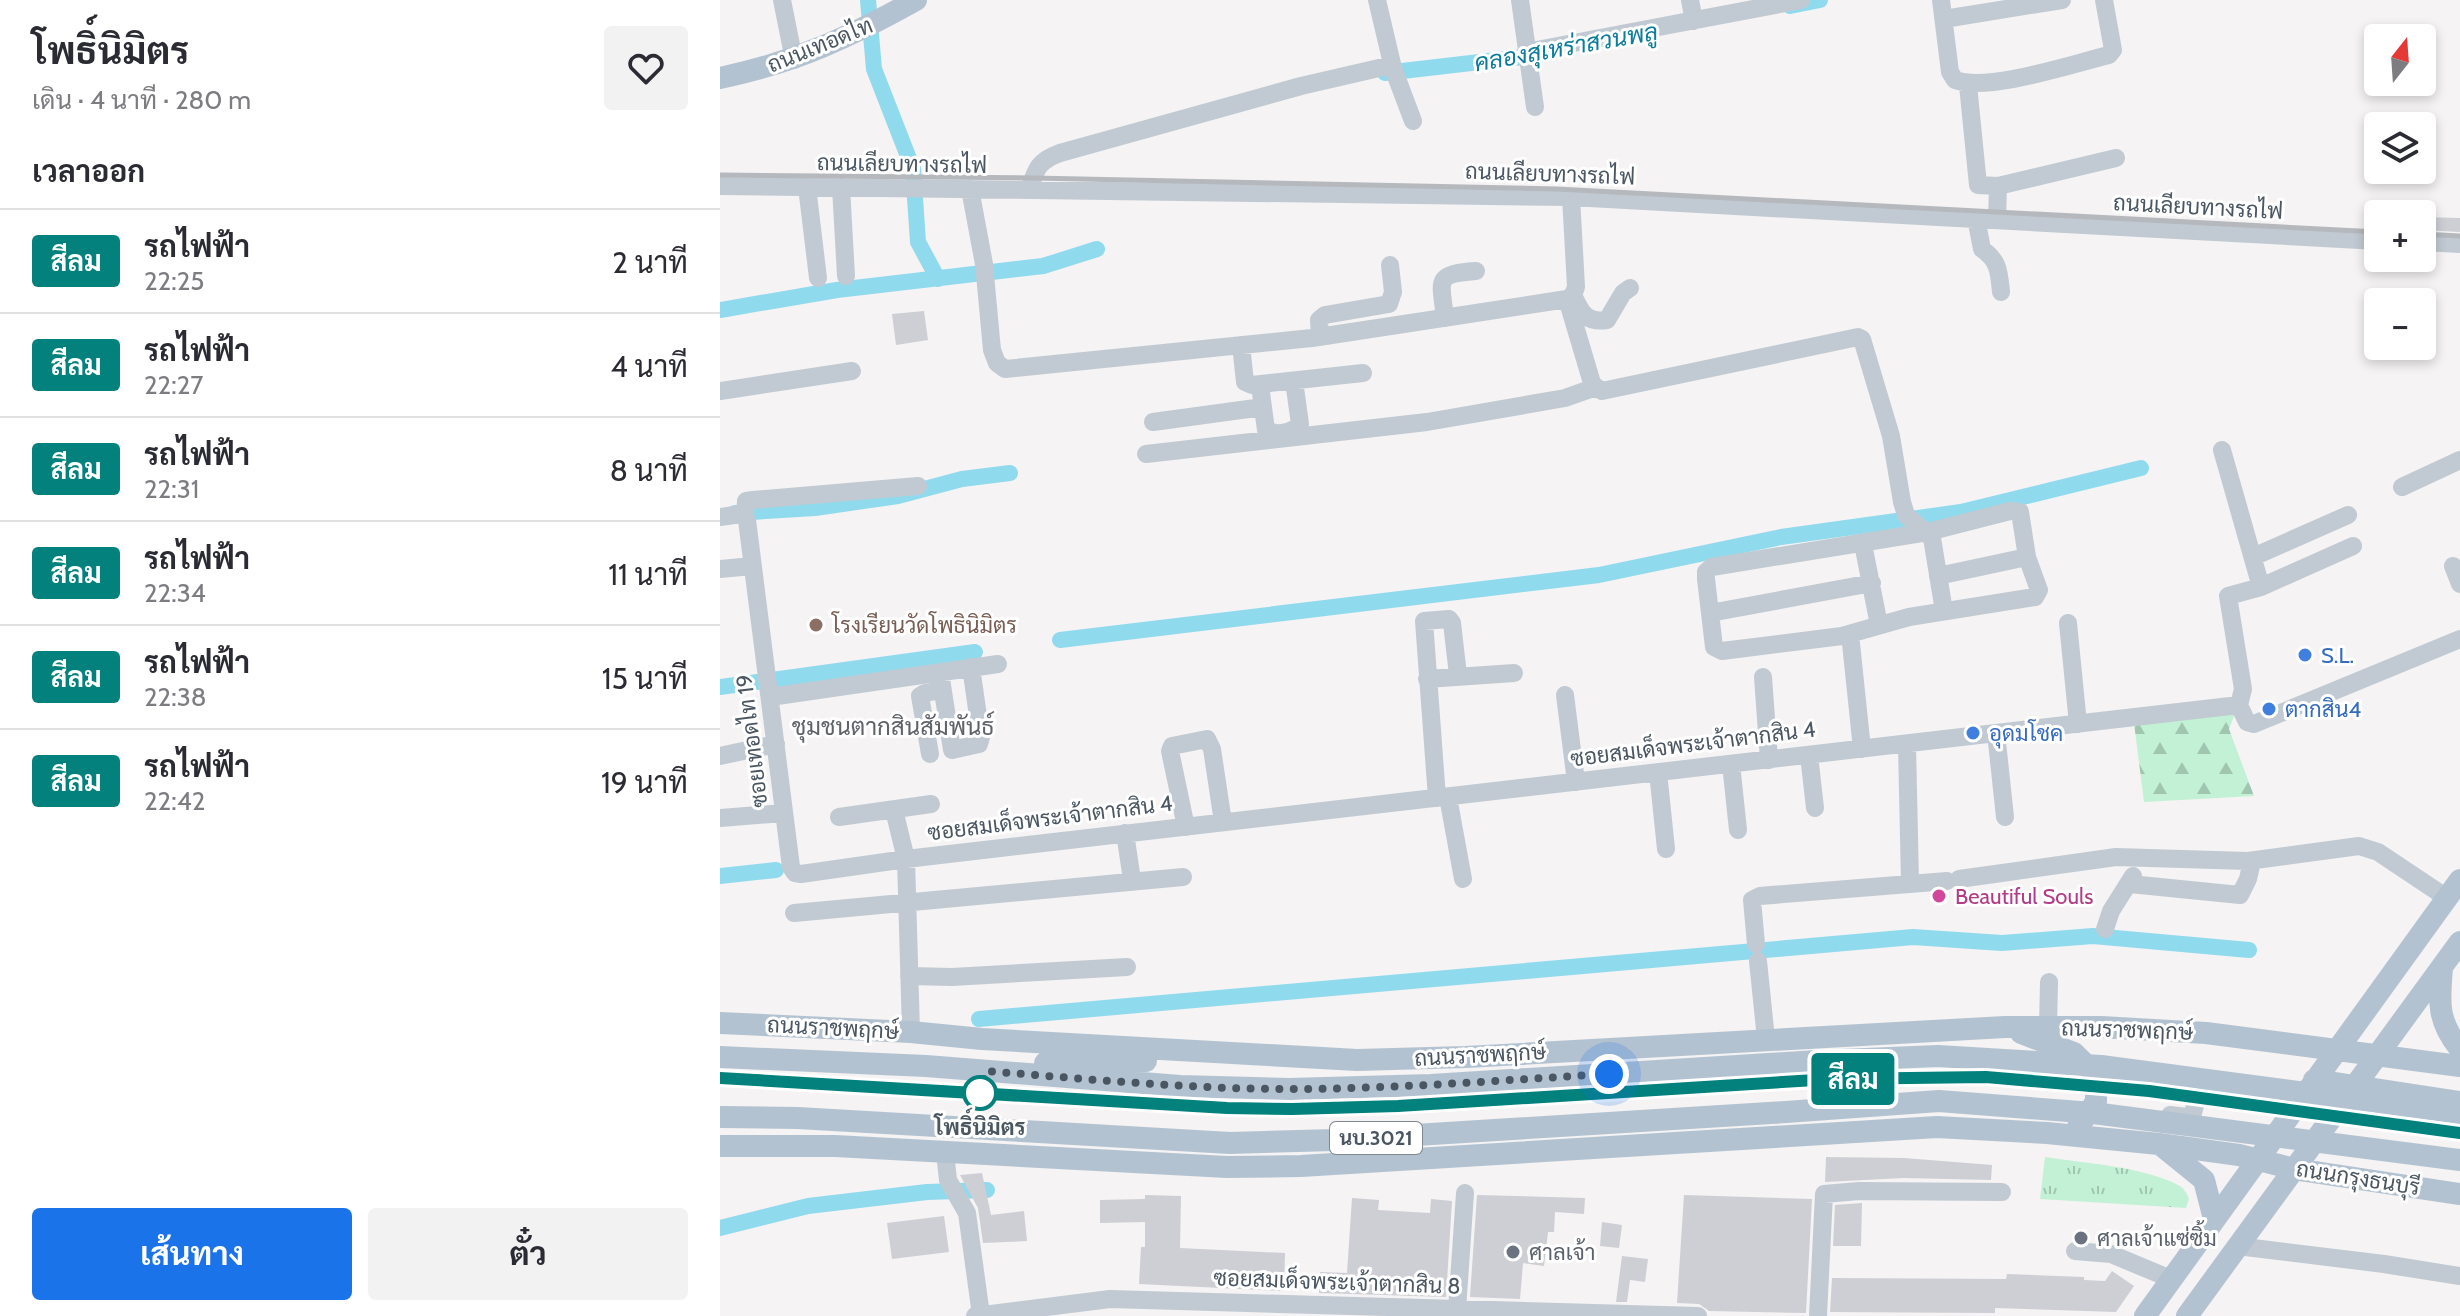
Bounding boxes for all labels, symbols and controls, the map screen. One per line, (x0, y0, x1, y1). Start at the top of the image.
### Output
street label: ถนนเทอดไท (763, 11, 877, 78)
water label: คลองสุเหร่าสวนพลู (1472, 17, 1661, 80)
north arrow (2364, 24, 2436, 96)
map controls (2364, 24, 2436, 360)
button: heart (604, 26, 688, 110)
text: โพธิ์นิมิตร (32, 27, 189, 74)
text: เดิน · 4 นาที · 280 m (32, 84, 251, 116)
button: layers (2364, 112, 2436, 184)
street label: ถนนเลียบทางรถไฟ (817, 148, 987, 179)
text: เวลาออก (32, 153, 145, 190)
street label: ถนนเลียบทางรถไฟ (1465, 157, 1636, 190)
street label: ถนนเลียบทางรถไฟ (2112, 188, 2284, 225)
button: + (2364, 200, 2436, 272)
text: รถไฟฟ้า (144, 228, 250, 265)
text: สีลม (50, 244, 102, 278)
text: 2 นาที (612, 244, 688, 281)
text: 22:25 (144, 265, 204, 297)
button: − (2364, 288, 2436, 360)
text: รถไฟฟ้า (144, 332, 250, 369)
text: สีลม (50, 348, 102, 382)
text: 4 นาที (611, 348, 688, 385)
text: 22:27 (144, 369, 203, 401)
text: รถไฟฟ้า (144, 436, 250, 473)
text: สีลม (50, 452, 102, 486)
text: 8 นาที (610, 452, 688, 489)
text: 22:31 (144, 473, 199, 505)
text: รถไฟฟ้า (144, 540, 250, 577)
text: สีลม (50, 556, 102, 590)
text: 11 นาที (608, 556, 688, 593)
text: 22:34 (144, 577, 206, 609)
place label: โรงเรียนวัดโพธินิมิตร (831, 611, 1017, 639)
marker: โรงเรียนวัดโพธินิมิตร (807, 616, 825, 634)
place label: S.L. (2321, 642, 2354, 669)
text: รถไฟฟ้า (144, 644, 250, 681)
marker: S.L. (2296, 646, 2314, 664)
text: สีลม (50, 660, 102, 694)
text: 15 นาที (602, 660, 688, 697)
street label: ซอยเทอดไท 19 (729, 673, 774, 809)
text: 22:38 (144, 681, 206, 713)
place label: ตากสิน4 (2285, 696, 2361, 723)
marker: ตากสิน4 (2260, 700, 2278, 718)
district label: ชุมชนตากสินสัมพันธ์ (792, 711, 994, 743)
street label: ซอยสมเด็จพระเจ้าตากสิน 4 (1569, 714, 1817, 772)
place label: อุดมโชค (1989, 719, 2063, 749)
marker: อุดมโชค (1964, 724, 1982, 742)
text: รถไฟฟ้า (144, 748, 250, 785)
text: สีลม (50, 764, 102, 798)
text: 19 นาที (601, 764, 688, 801)
text: 22:42 (144, 785, 205, 817)
street label: ซอยสมเด็จพระเจ้าตากสิน 4 (926, 788, 1174, 846)
place label: Beautiful Souls (1955, 883, 2093, 910)
marker: Beautiful Souls (1930, 887, 1948, 905)
street label: ถนนราชพฤกษ์ (767, 1010, 901, 1045)
street label: ถนนราชพฤกษ์ (2061, 1013, 2194, 1046)
street label: ถนนราชพฤกษ์ (1414, 1037, 1548, 1072)
line badge: สีลม (1797, 1053, 1909, 1105)
your location (1589, 1054, 1629, 1094)
text: สีลม (1827, 1062, 1879, 1096)
marker: โพธิ์นิมิตร (963, 1076, 997, 1110)
place label: โพธิ์นิมิตร (932, 1107, 1026, 1141)
road number: นบ.3021 (1330, 1122, 1422, 1154)
street label: ถนนกรุงธนบุรี (2294, 1155, 2422, 1203)
button: เส้นทาง (32, 1208, 352, 1300)
button: ตั๋ว (368, 1208, 688, 1300)
place label: ศาลเจ้าแซ่ซิ้ม (2097, 1220, 2217, 1252)
marker: ศาลเจ้าแซ่ซิ้ม (2072, 1229, 2090, 1247)
place label: ศาลเจ้า (1529, 1238, 1595, 1266)
marker: ศาลเจ้า (1504, 1243, 1522, 1261)
street label: ซอยสมเด็จพระเจ้าตากสิน 8 (1213, 1262, 1461, 1300)

